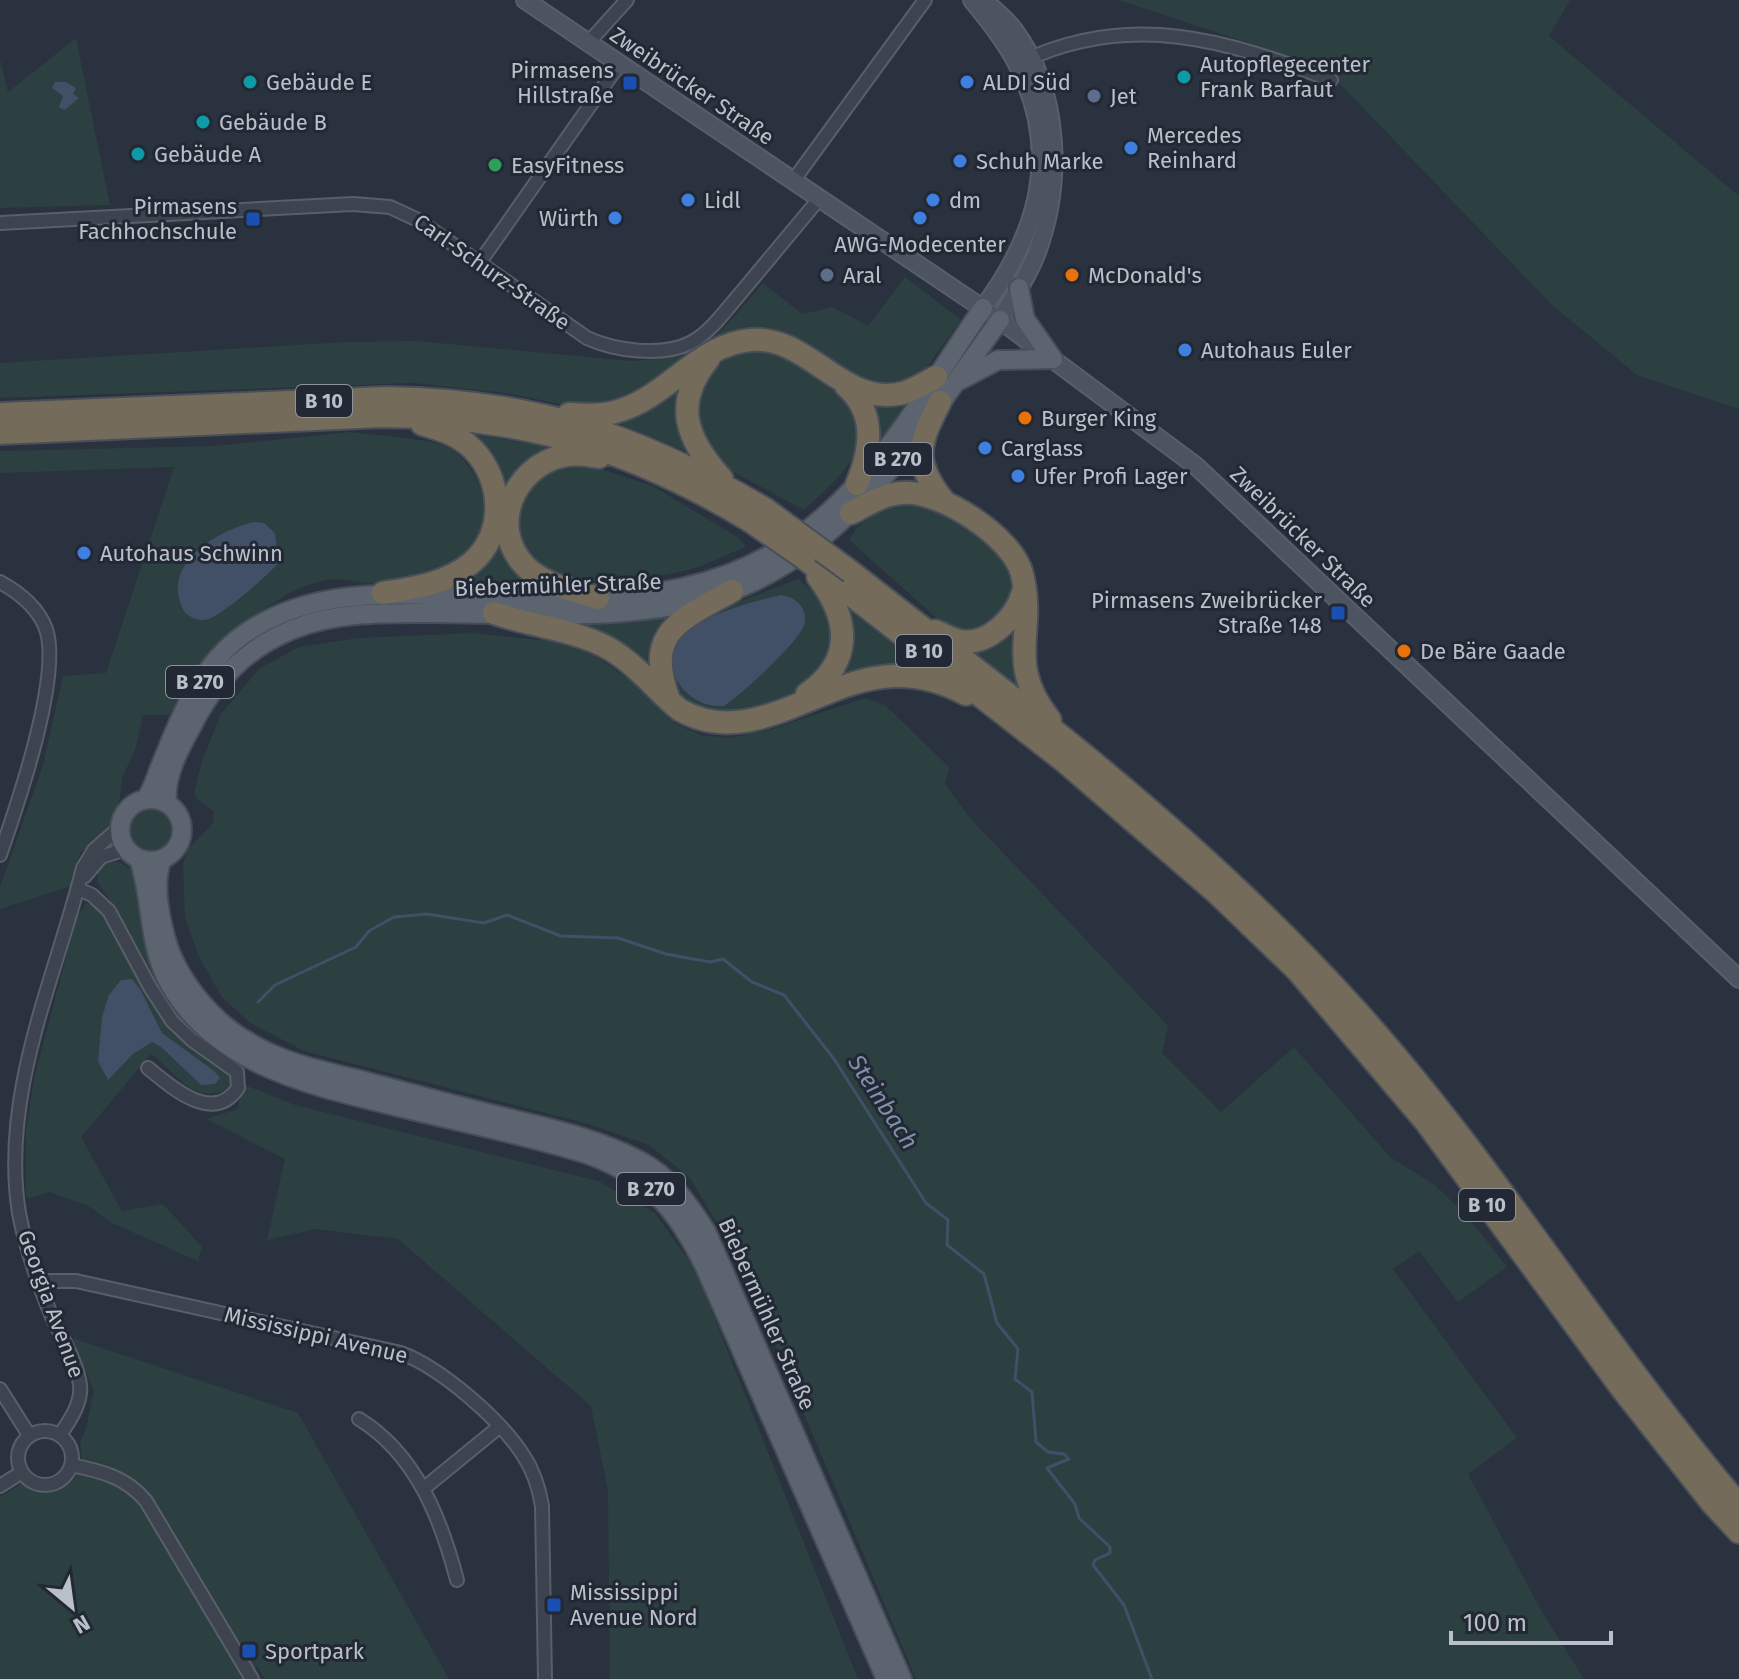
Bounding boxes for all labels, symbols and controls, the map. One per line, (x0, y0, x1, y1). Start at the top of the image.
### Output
street label: Zweibrücker Straße (605, 21, 779, 151)
place label: Autopflegecenter Frank Barfaut (1200, 51, 1370, 103)
place label: Pirmasens Hillstraße (510, 57, 614, 109)
marker: Autopflegecenter Frank Barfaut (1175, 68, 1193, 86)
place label: Gebäude E (266, 69, 372, 96)
place label: ALDI Süd (983, 69, 1071, 96)
marker: Gebäude E (241, 73, 259, 91)
marker: ALDI Süd (958, 73, 976, 91)
marker: Pirmasens Hillstraße (621, 74, 639, 92)
place label: Jet (1110, 83, 1137, 110)
marker: Jet (1085, 87, 1103, 105)
place label: Gebäude B (219, 109, 327, 136)
marker: Gebäude B (194, 113, 212, 131)
place label: Mercedes Reinhard (1147, 122, 1241, 174)
marker: Mercedes Reinhard (1122, 139, 1140, 157)
place label: Gebäude A (154, 141, 261, 168)
marker: Gebäude A (129, 145, 147, 163)
place label: Schuh Marke (976, 148, 1104, 175)
place label: EasyFitness (511, 152, 624, 179)
marker: Schuh Marke (951, 152, 969, 170)
marker: EasyFitness (486, 156, 504, 174)
place label: Lidl (704, 187, 741, 214)
place label: dm (949, 187, 981, 214)
marker: Lidl (679, 191, 697, 209)
marker: dm (924, 191, 942, 209)
place label: Pirmasens Fachhochschule (78, 193, 237, 245)
place label: Würth (539, 205, 599, 232)
street label: Carl-Schurz-Straße (409, 208, 575, 336)
marker: Würth (606, 209, 624, 227)
marker: AWG-Modecenter (911, 209, 929, 227)
marker: Pirmasens Fachhochschule (244, 210, 262, 228)
place label: AWG-Modecenter (834, 231, 1006, 258)
place label: Aral (843, 262, 882, 289)
place label: McDonald's (1088, 262, 1202, 289)
marker: Aral (818, 266, 836, 284)
marker: McDonald's (1063, 266, 1081, 284)
place label: Autohaus Euler (1201, 337, 1352, 364)
marker: Autohaus Euler (1176, 341, 1194, 359)
road number: B 10 (296, 385, 352, 417)
place label: Burger King (1041, 405, 1157, 432)
marker: Burger King (1016, 409, 1034, 427)
place label: Carglass (1001, 435, 1083, 462)
marker: Carglass (976, 439, 994, 457)
road number: B 270 (864, 443, 932, 475)
street label: Zweibrücker Straße (1225, 461, 1381, 613)
place label: Ufer Profi Lager (1034, 463, 1188, 490)
marker: Ufer Profi Lager (1009, 467, 1027, 485)
place label: Autohaus Schwinn (100, 540, 283, 567)
marker: Autohaus Schwinn (75, 544, 93, 562)
street label: Biebermühler Straße (454, 568, 662, 602)
place label: Pirmasens Zweibrücker Straße 148 (1091, 587, 1322, 639)
marker: Pirmasens Zweibrücker Straße 148 (1329, 604, 1347, 622)
road number: B 10 (896, 635, 952, 667)
place label: De Bäre Gaade (1420, 638, 1566, 665)
marker: De Bäre Gaade (1395, 642, 1413, 660)
road number: B 270 (166, 666, 234, 698)
water label: Steinbach (842, 1049, 924, 1154)
road number: B 270 (617, 1173, 685, 1205)
road number: B 10 (1459, 1189, 1515, 1221)
street label: Biebermühler Straße (713, 1214, 821, 1414)
street label: Georgia Avenue (12, 1226, 90, 1382)
street label: Mississippi Avenue (222, 1301, 410, 1369)
north arrow (32, 1567, 112, 1647)
place label: Mississippi Avenue Nord (570, 1579, 698, 1631)
scale bar (1451, 1595, 1611, 1645)
marker: Mississippi Avenue Nord (545, 1596, 563, 1614)
text: N (69, 1609, 94, 1639)
text: 100 m (1463, 1609, 1527, 1637)
place label: Sportpark (265, 1638, 365, 1665)
marker: Sportpark (240, 1642, 258, 1660)

